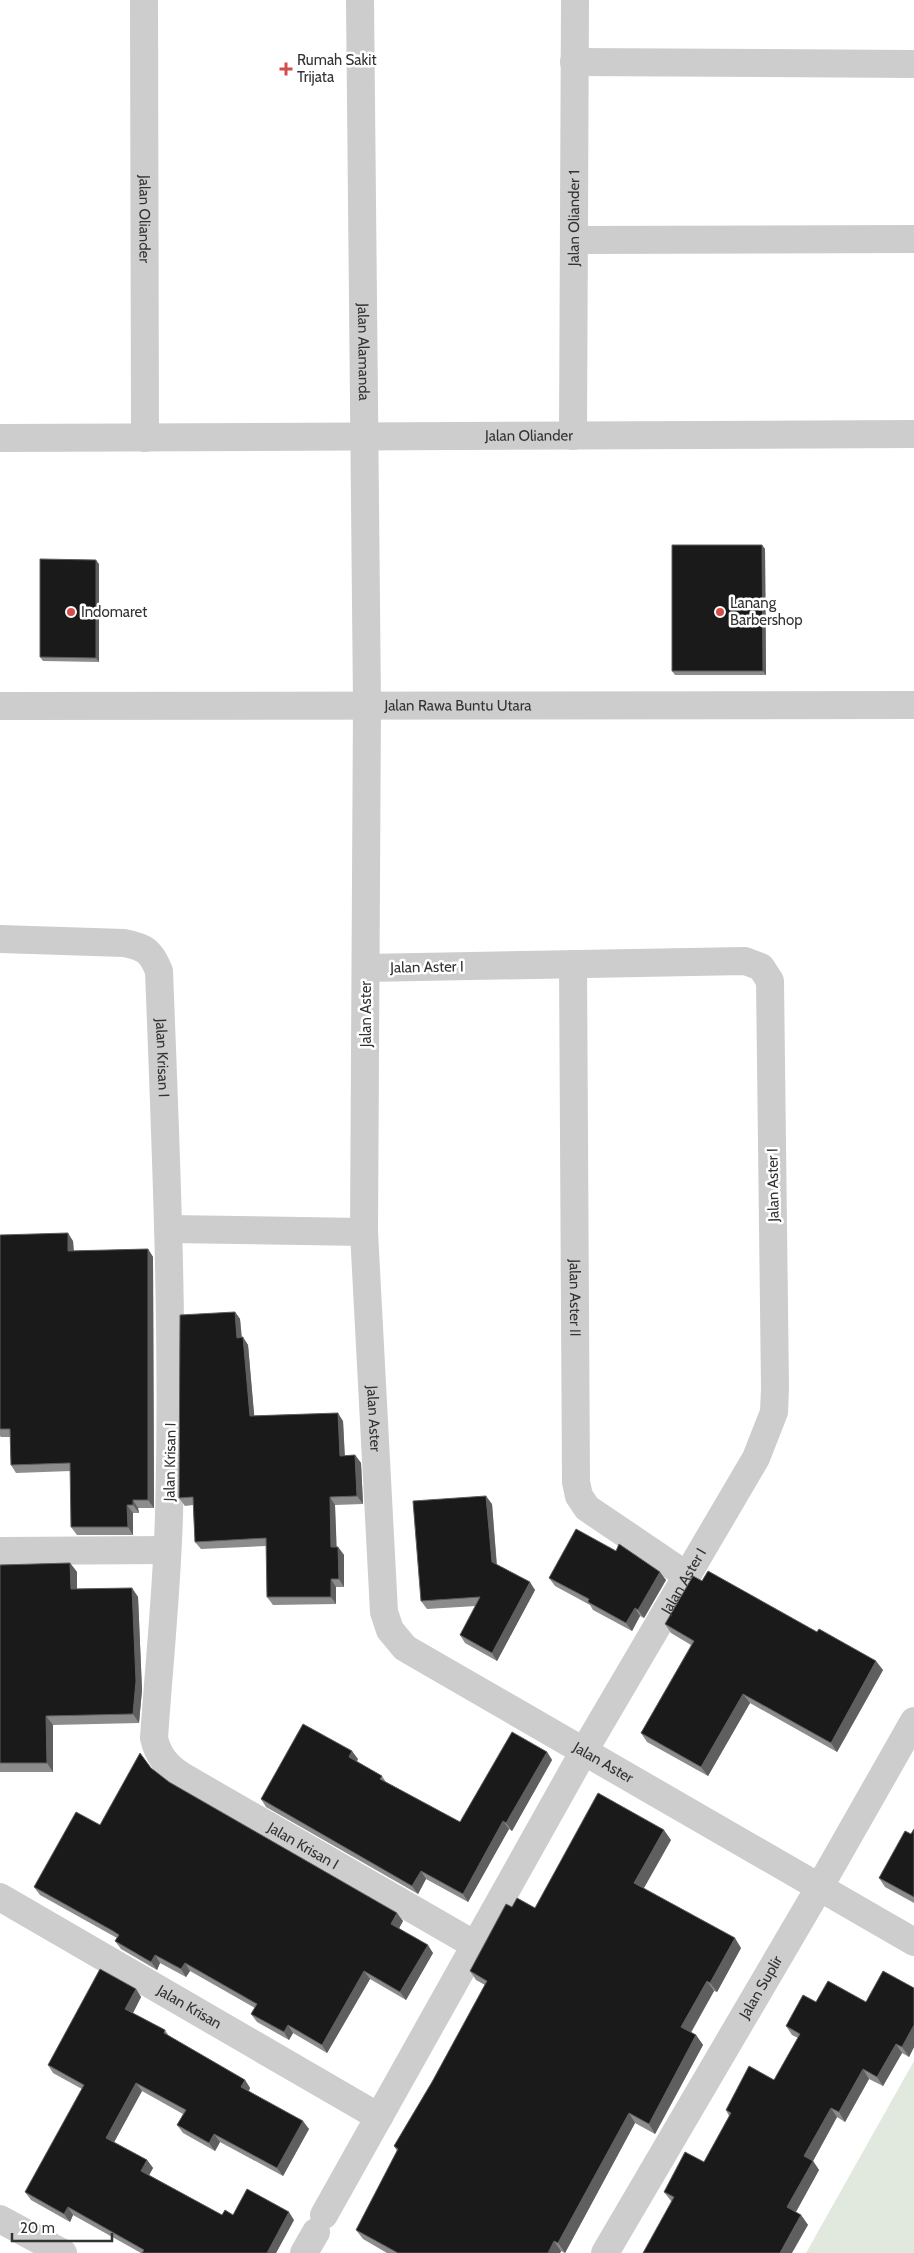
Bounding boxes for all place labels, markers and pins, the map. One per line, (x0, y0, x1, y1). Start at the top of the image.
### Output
place label: Rumah Sakit Trijata (297, 51, 377, 86)
marker: Rumah Sakit Trijata (279, 62, 293, 76)
place label: Lanang Barbershop (730, 594, 803, 629)
place label: Indomaret (81, 603, 147, 621)
marker: Indomaret (65, 606, 77, 618)
marker: Lanang Barbershop (714, 606, 726, 618)

